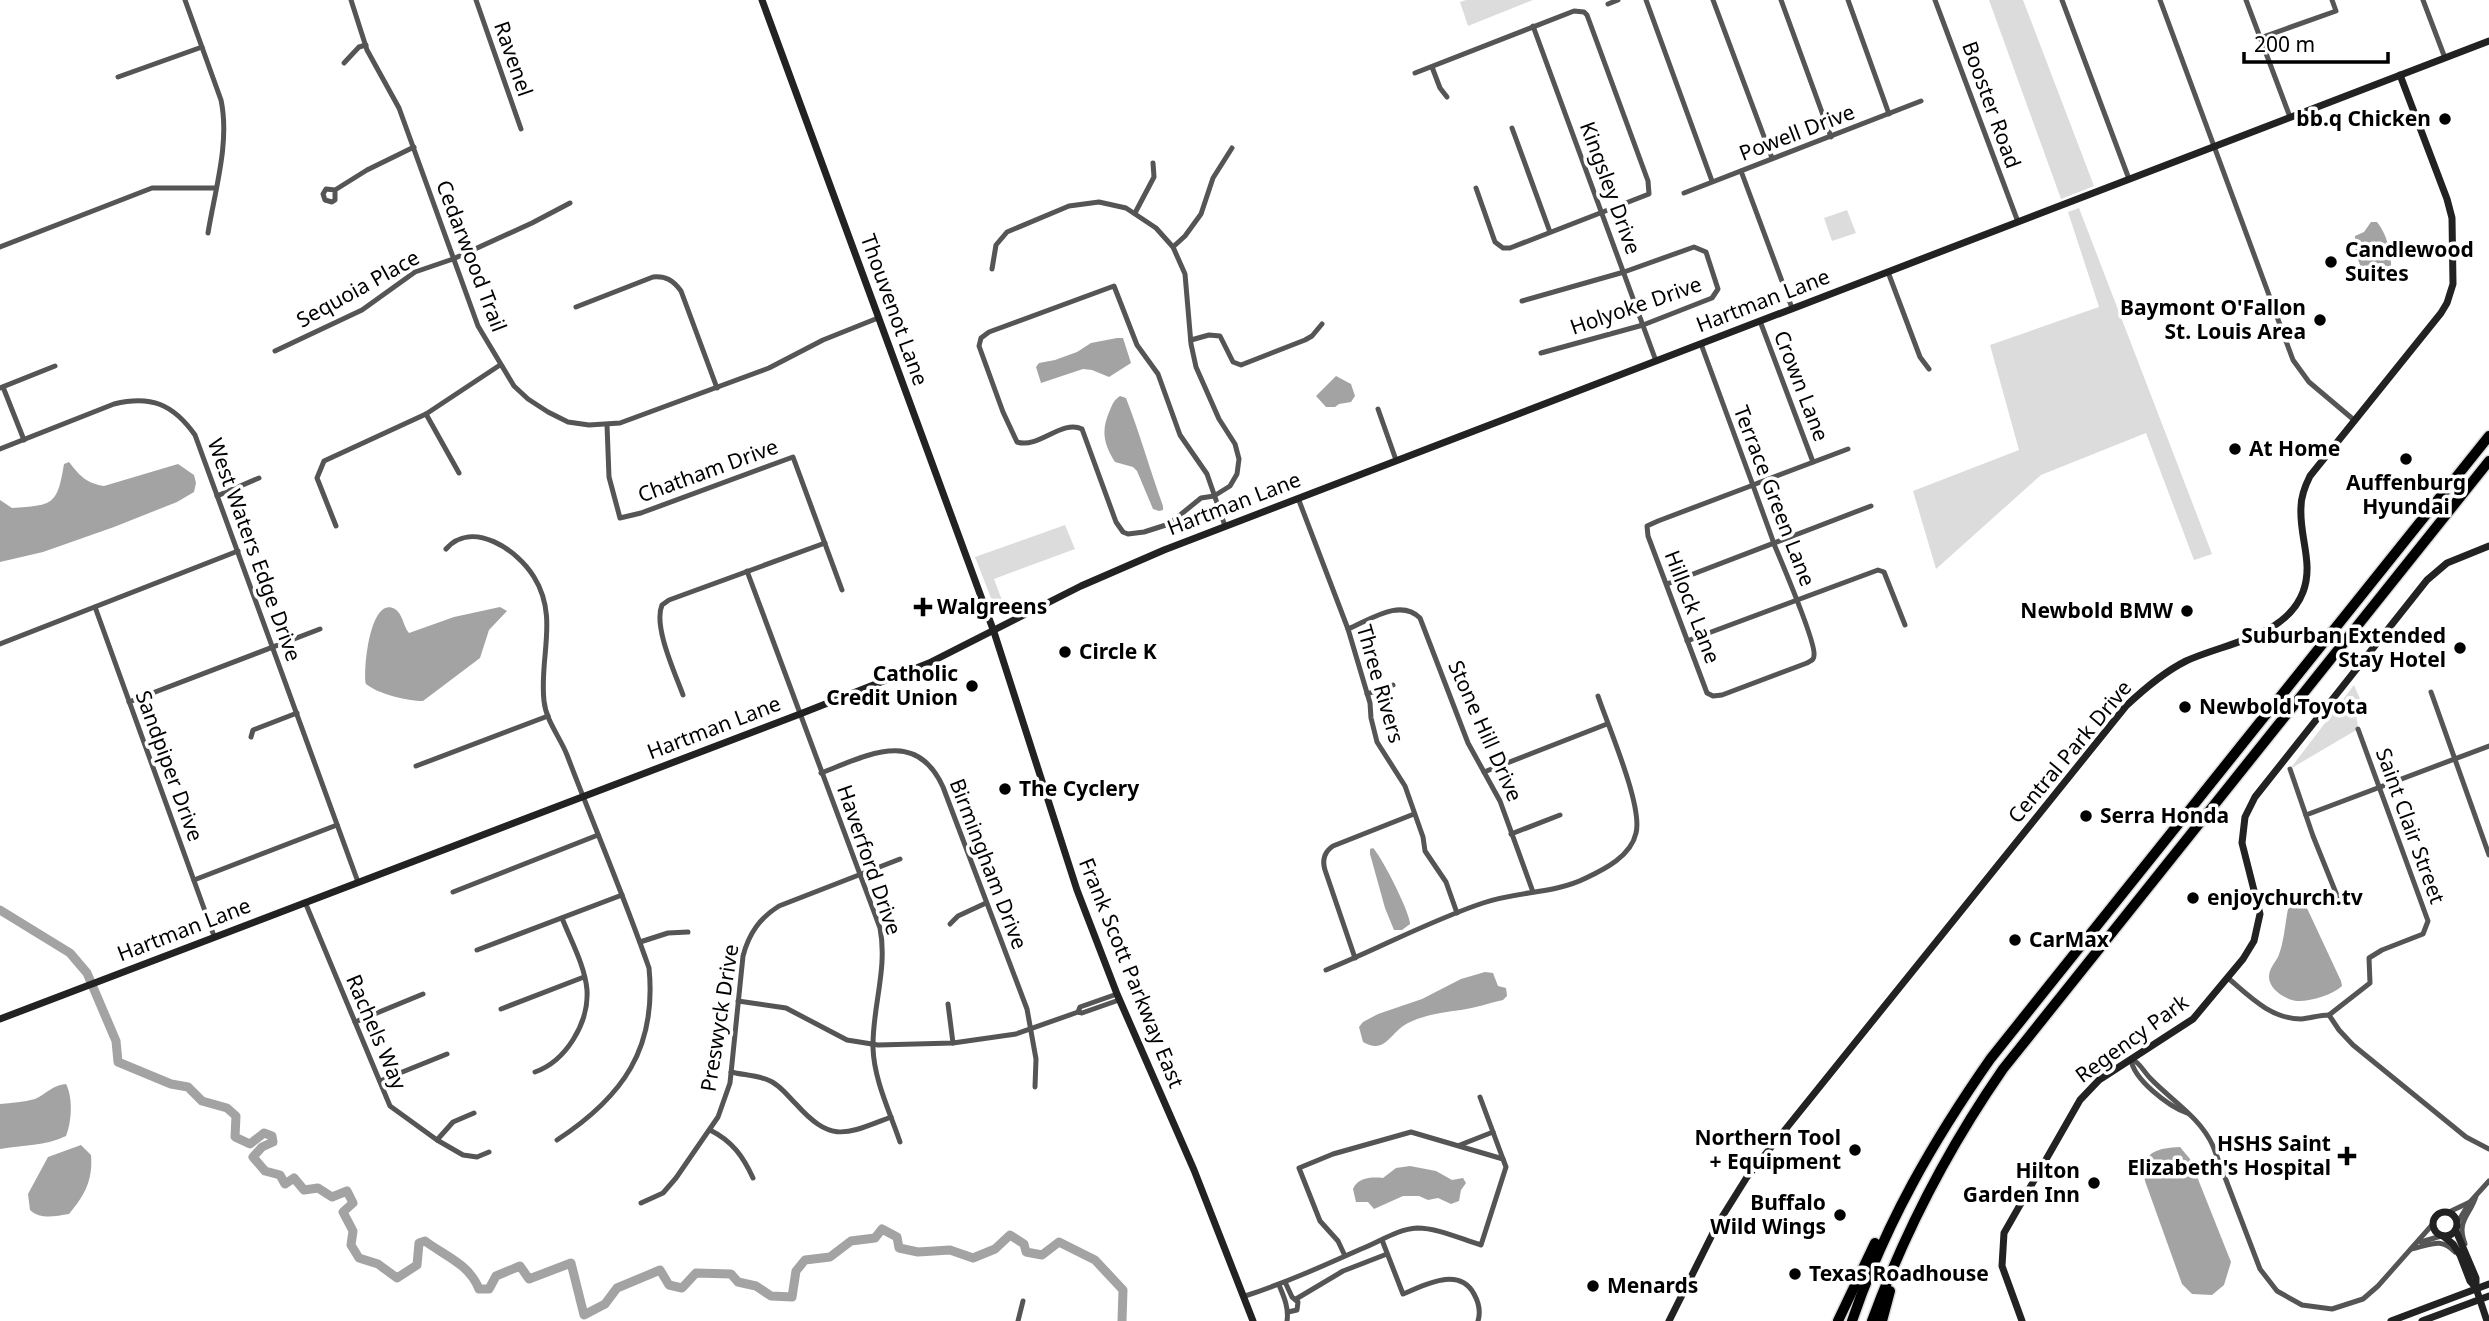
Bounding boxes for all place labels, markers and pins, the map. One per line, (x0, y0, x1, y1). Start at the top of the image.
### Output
place label: bb.q Chicken (2296, 104, 2431, 132)
marker: bb.q Chicken (2437, 111, 2453, 127)
place label: Candlewood Suites (2345, 235, 2474, 287)
marker: Candlewood Suites (2323, 254, 2339, 270)
place label: Baymont O'Fallon St. Louis Area (2120, 293, 2306, 345)
marker: Baymont O'Fallon St. Louis Area (2312, 312, 2328, 328)
place label: At Home (2249, 434, 2340, 462)
marker: At Home (2227, 441, 2243, 457)
marker: Auffenburg Hyundai (2398, 451, 2414, 467)
place label: Auffenburg Hyundai (2346, 468, 2466, 520)
place label: Walgreens (937, 592, 1047, 620)
place label: Newbold BMW (2020, 596, 2174, 624)
marker: Walgreens (915, 599, 931, 615)
marker: Newbold BMW (2179, 603, 2195, 619)
place label: Suburban Extended Stay Hotel (2241, 621, 2446, 673)
place label: Circle K (1079, 637, 1157, 665)
marker: Suburban Extended Stay Hotel (2452, 640, 2468, 656)
marker: Circle K (1057, 644, 1073, 660)
place label: Catholic Credit Union (826, 659, 958, 711)
marker: Catholic Credit Union (964, 678, 980, 694)
place label: Newbold Toyota (2199, 692, 2368, 720)
marker: Newbold Toyota (2177, 699, 2193, 715)
place label: The Cyclery (1019, 774, 1139, 802)
marker: The Cyclery (997, 781, 1013, 797)
place label: Serra Honda (2100, 801, 2229, 829)
marker: Serra Honda (2078, 808, 2094, 824)
place label: enjoychurch.tv (2207, 883, 2363, 911)
marker: enjoychurch.tv (2185, 890, 2201, 906)
place label: CarMax (2029, 925, 2110, 953)
marker: CarMax (2007, 932, 2023, 948)
place label: Northern Tool + Equipment (1694, 1123, 1841, 1175)
place label: HSHS Saint Elizabeth's Hospital (2127, 1129, 2331, 1181)
marker: Northern Tool + Equipment (1847, 1142, 1863, 1158)
marker: HSHS Saint Elizabeth's Hospital (2337, 1146, 2357, 1166)
place label: Hilton Garden Inn (1963, 1156, 2080, 1208)
marker: Hilton Garden Inn (2086, 1175, 2102, 1191)
place label: Buffalo Wild Wings (1710, 1188, 1826, 1240)
marker: Buffalo Wild Wings (1832, 1207, 1848, 1223)
place label: Texas Roadhouse (1809, 1259, 1989, 1287)
marker: Texas Roadhouse (1787, 1266, 1803, 1282)
place label: Menards (1607, 1271, 1698, 1299)
marker: Menards (1585, 1278, 1601, 1294)

